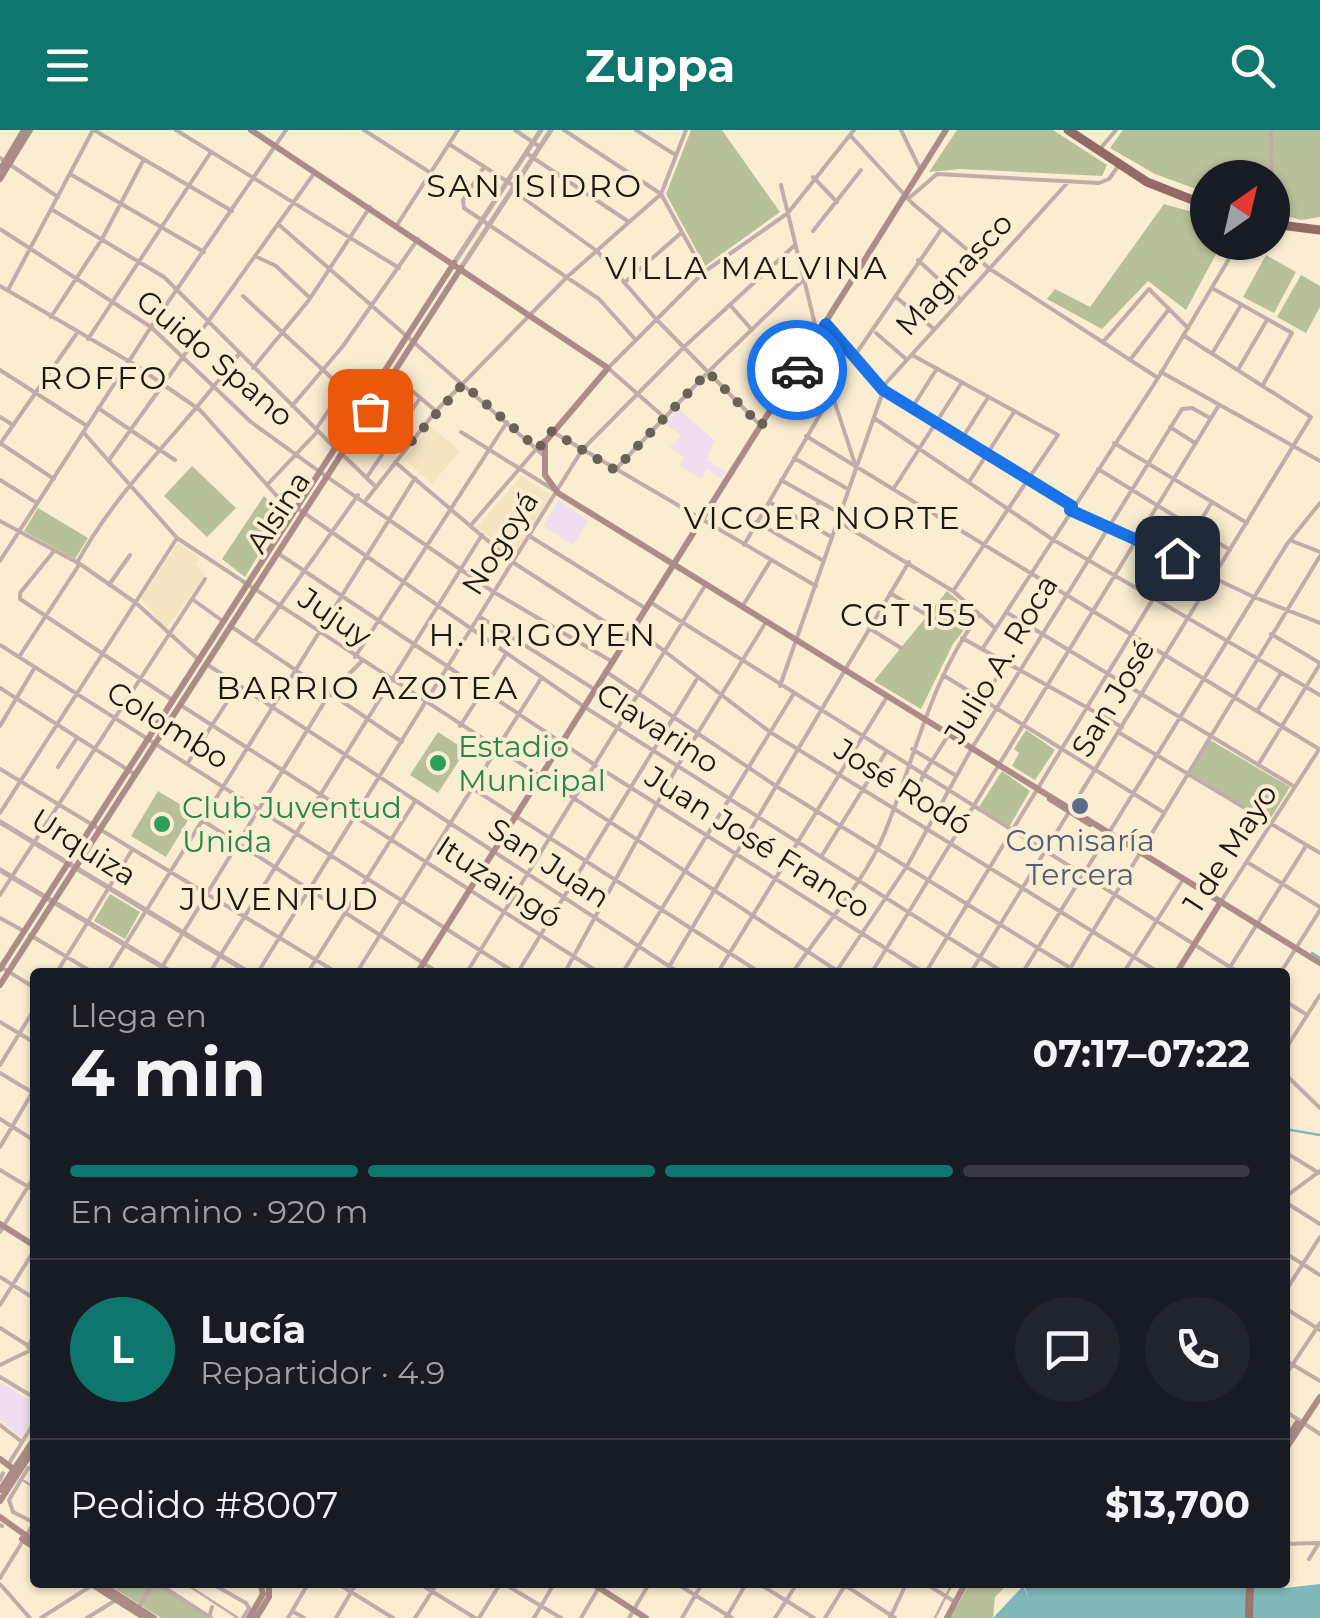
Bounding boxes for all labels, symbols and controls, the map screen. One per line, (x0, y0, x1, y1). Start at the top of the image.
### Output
icon: menu (40, 38, 95, 93)
text: Zuppa (585, 38, 735, 93)
icon: search (1225, 38, 1280, 93)
north arrow (1190, 160, 1290, 260)
map controls (1190, 160, 1290, 260)
district label: SAN ISIDRO (426, 166, 644, 205)
street label: Magnasco (888, 205, 1020, 343)
district label: VILLA MALVINA (605, 248, 889, 287)
street label: Guido Spano (129, 282, 301, 434)
courier (747, 320, 847, 420)
icon: car (770, 343, 825, 398)
district label: ROFFO (39, 358, 169, 397)
pin (328, 369, 413, 454)
icon: bag (343, 384, 398, 439)
street label: Alsina (238, 464, 318, 560)
street label: Nogoyá (454, 484, 546, 602)
district label: VICOER NORTE (684, 498, 962, 537)
pin (1135, 516, 1220, 601)
icon: home (1150, 531, 1205, 586)
street label: Julio A. Roca (936, 568, 1066, 751)
street label: Jujuy (291, 579, 379, 655)
district label: CGT 155 (840, 595, 978, 634)
district label: H. IRIGOYEN (428, 615, 658, 654)
street label: San José (1063, 632, 1163, 764)
district label: BARRIO AZOTEA (216, 668, 520, 707)
street label: Colombo (100, 673, 236, 777)
street label: Clavarino (590, 675, 726, 781)
place label: Estadio Municipal (458, 728, 606, 799)
street label: José Rodó (827, 730, 978, 844)
marker: Estadio Municipal (427, 752, 449, 774)
street label: Juan José Franco (638, 757, 877, 926)
street label: 1 de Mayo (1175, 777, 1285, 919)
place label: Club Juventud Unida (182, 789, 402, 860)
marker: Comisaría Tercera (1069, 795, 1091, 817)
street label: Urquiza (25, 800, 143, 894)
street label: San Juan (481, 810, 617, 916)
marker: Club Juventud Unida (151, 813, 173, 835)
place label: Comisaría Tercera (1005, 822, 1155, 893)
street label: Ituzaingó (429, 828, 569, 936)
district label: JUVENTUD (179, 879, 380, 918)
text: Llega en (70, 996, 207, 1035)
text: 07:17–07:22 (1033, 1030, 1250, 1077)
text: 4 min (70, 1033, 266, 1112)
text: En camino · 920 m (70, 1192, 369, 1231)
button: chat (1015, 1297, 1120, 1402)
button: phone (1145, 1297, 1250, 1402)
text: Lucía (200, 1306, 306, 1353)
text: L (111, 1326, 134, 1373)
text: Repartidor · 4.9 (200, 1353, 445, 1392)
text: Pedido #8007 (70, 1481, 338, 1528)
text: $13,700 (1105, 1481, 1250, 1528)

